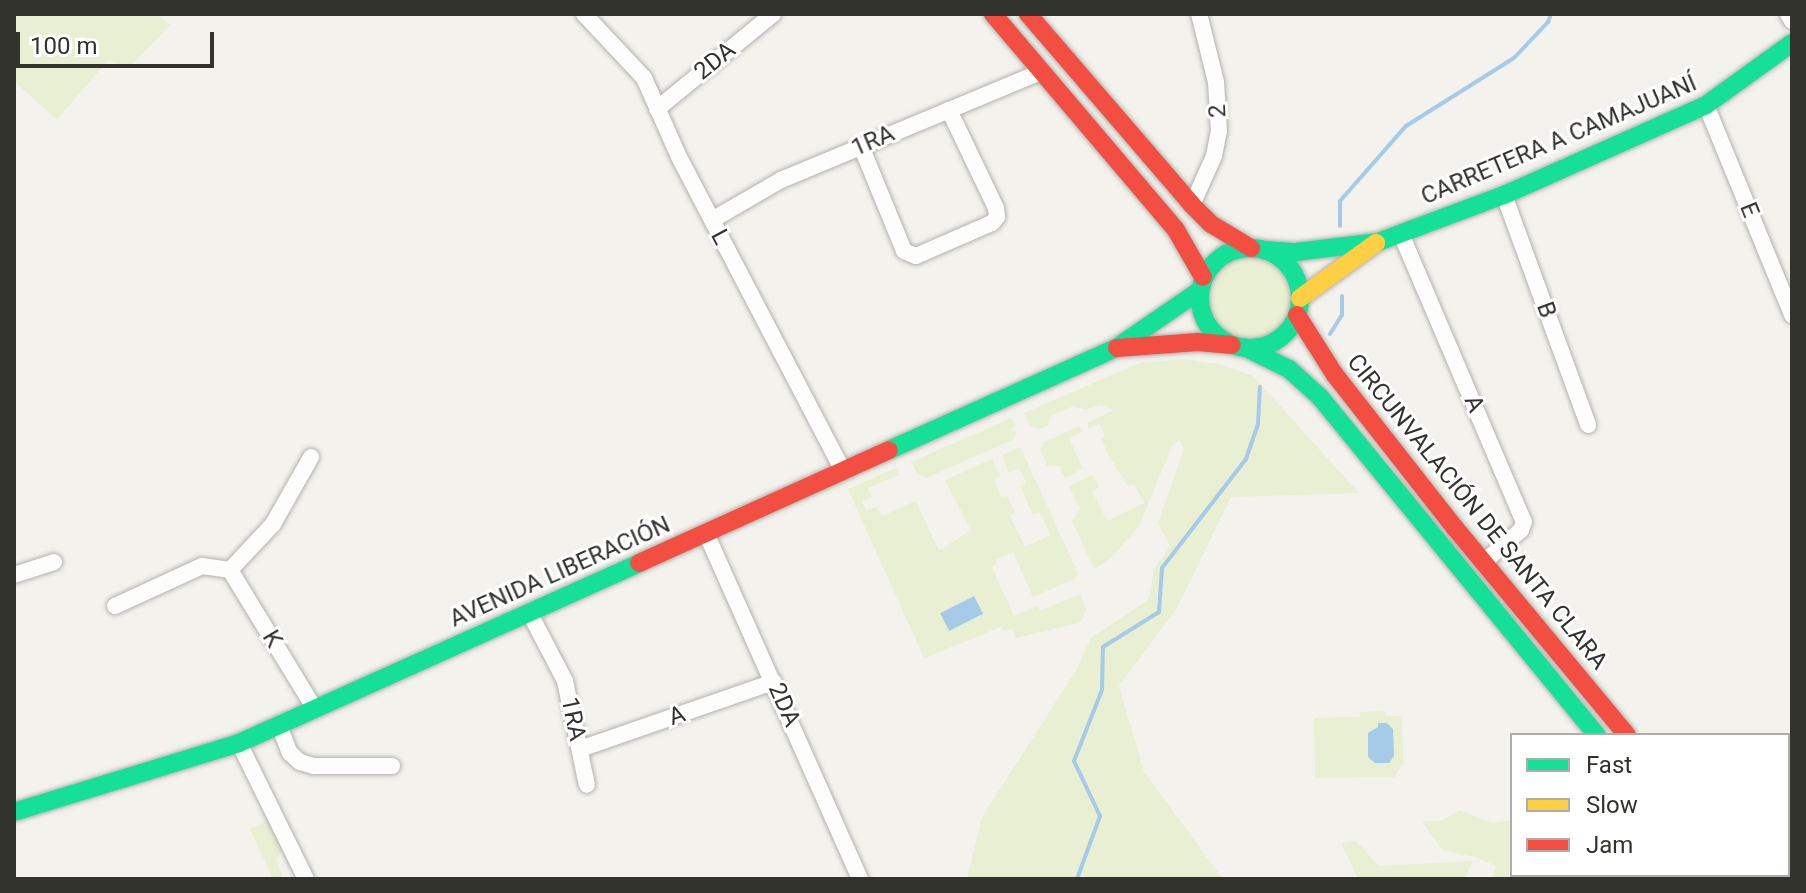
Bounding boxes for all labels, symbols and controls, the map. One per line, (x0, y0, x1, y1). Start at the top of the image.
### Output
scale bar (20, 16, 218, 66)
text: 100 m (30, 32, 97, 60)
street label: 2DA (689, 36, 741, 86)
street label: CARRETERA A CAMAJUANÍ (1417, 69, 1701, 211)
street label: 2 (1203, 104, 1233, 118)
street label: 1RA (847, 119, 899, 163)
street label: E (1733, 198, 1765, 222)
street label: L (704, 225, 736, 249)
street label: B (1530, 298, 1562, 322)
street label: CIRCUNVALACIÓN DE SANTA CLARA (1341, 348, 1613, 676)
street label: A (1458, 391, 1490, 417)
street label: AVENIDA LIBERACIÓN (445, 510, 675, 634)
street label: K (256, 625, 288, 653)
street label: 2DA (762, 679, 806, 731)
street label: 1RA (554, 695, 592, 743)
street label: A (665, 700, 689, 732)
legend (1510, 733, 1790, 877)
text: Fast (1586, 751, 1632, 779)
text: Slow (1586, 791, 1638, 819)
text: Jam (1586, 831, 1633, 859)

